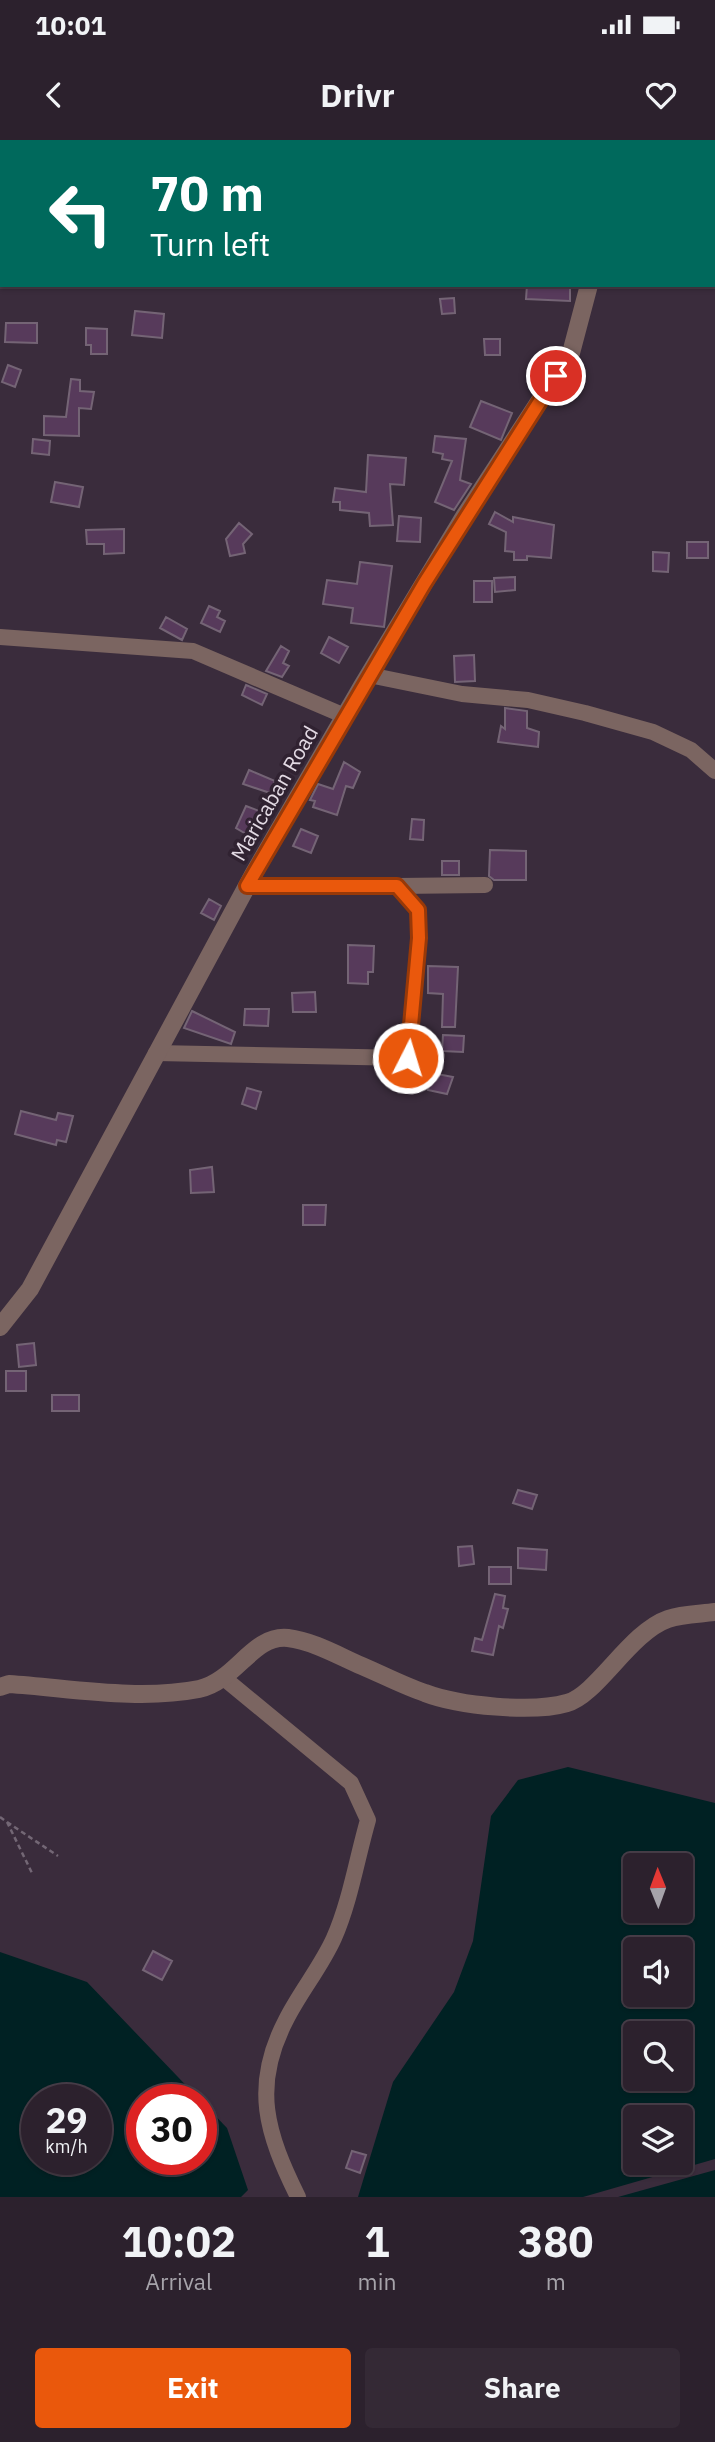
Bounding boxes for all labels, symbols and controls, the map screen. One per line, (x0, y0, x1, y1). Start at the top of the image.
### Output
text: 10:01 (35, 8, 106, 42)
text: Drivr (320, 74, 395, 116)
icon: back (35, 76, 73, 114)
icon: heart (642, 76, 680, 114)
text: 70 m (150, 161, 264, 224)
icon: left (35, 168, 126, 259)
text: Turn left (150, 223, 270, 265)
pin (526, 346, 586, 406)
icon: arrive (537, 357, 575, 395)
street label: Maricaban Road (224, 720, 324, 866)
position arrow (371, 1021, 445, 1095)
north arrow (623, 1853, 693, 1923)
map controls (623, 1853, 693, 2175)
button: sound (623, 1937, 693, 2007)
button: search (623, 2021, 693, 2091)
speed limit sign: 30 (126, 2084, 217, 2175)
text: 29 (45, 2097, 88, 2143)
button: layers (623, 2105, 693, 2175)
text: km/h (45, 2135, 88, 2158)
text: 10:02 (121, 2214, 236, 2269)
text: 1 (364, 2214, 390, 2269)
text: 380 (518, 2214, 594, 2269)
text: Arrival (145, 2266, 212, 2296)
text: min (358, 2266, 396, 2296)
text: m (546, 2266, 566, 2296)
button: Exit (35, 2348, 351, 2428)
button: Share (365, 2348, 680, 2428)

